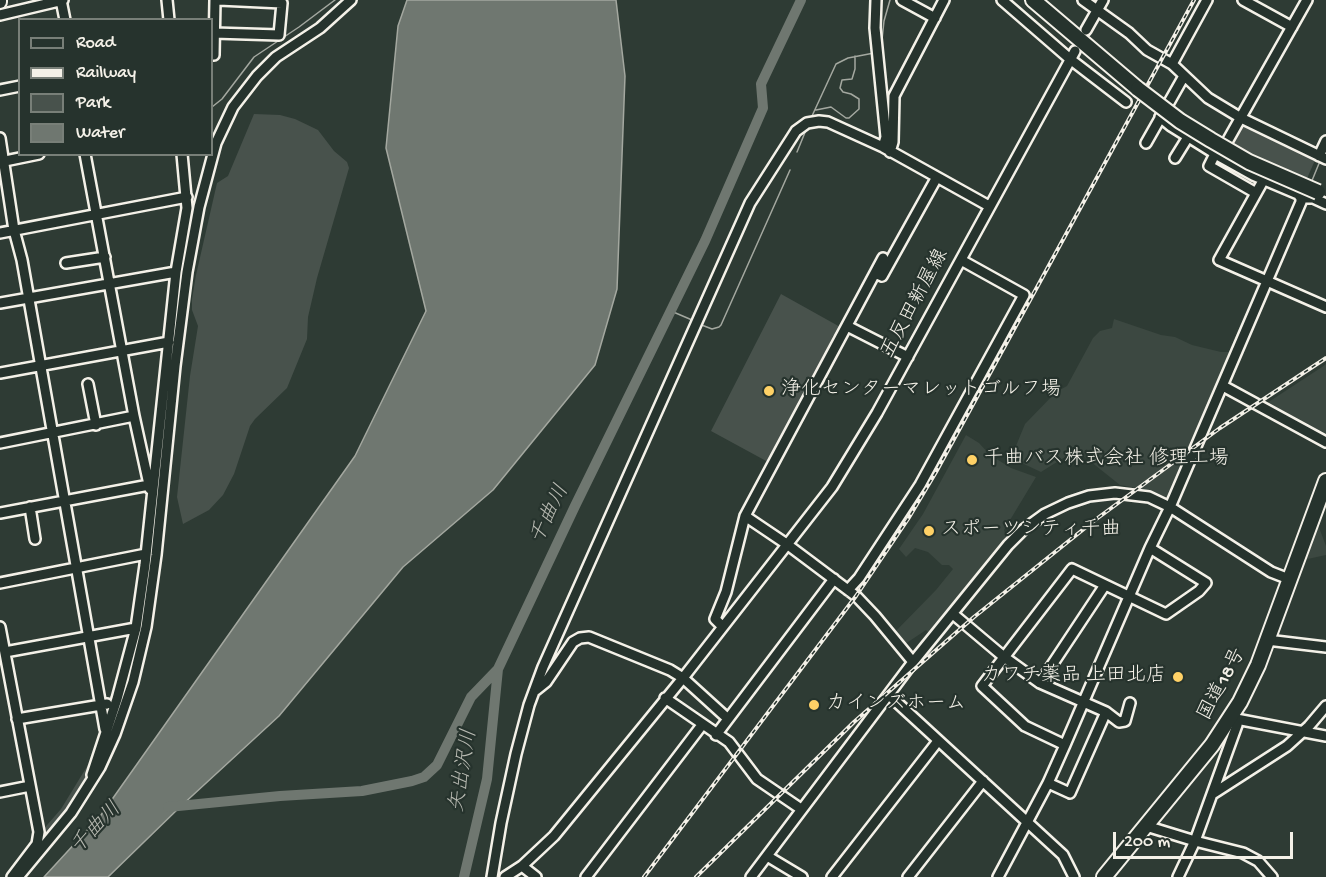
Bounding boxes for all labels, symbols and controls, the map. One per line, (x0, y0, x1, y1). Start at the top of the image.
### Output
legend (18, 18, 213, 156)
text: Road (76, 33, 115, 54)
text: Railway (76, 63, 136, 84)
text: Park (76, 93, 110, 114)
text: Water (76, 123, 124, 144)
street label: 五反田新屋線 (877, 245, 955, 363)
place label: 浄化センターマレットゴルフ場 (781, 379, 1061, 403)
marker: 浄化センターマレットゴルフ場 (762, 384, 776, 398)
place label: 千曲バス株式会社 修理工場 (984, 448, 1229, 472)
marker: 千曲バス株式会社 修理工場 (965, 453, 979, 467)
water label: 千曲川 (526, 481, 576, 549)
place label: スポーツシティ千曲 (941, 519, 1121, 543)
marker: スポーツシティ千曲 (922, 524, 936, 538)
street label: 国道18号 (1194, 644, 1252, 726)
place label: カワチ薬品 上田北店 (981, 665, 1166, 689)
marker: カワチ薬品 上田北店 (1171, 670, 1185, 684)
place label: カインズホーム (826, 693, 966, 717)
marker: カインズホーム (807, 698, 821, 712)
water label: 矢出沢川 (446, 728, 484, 814)
water label: 千曲川 (66, 798, 128, 860)
scale bar (1116, 820, 1296, 858)
text: 200 m (1124, 832, 1170, 853)

